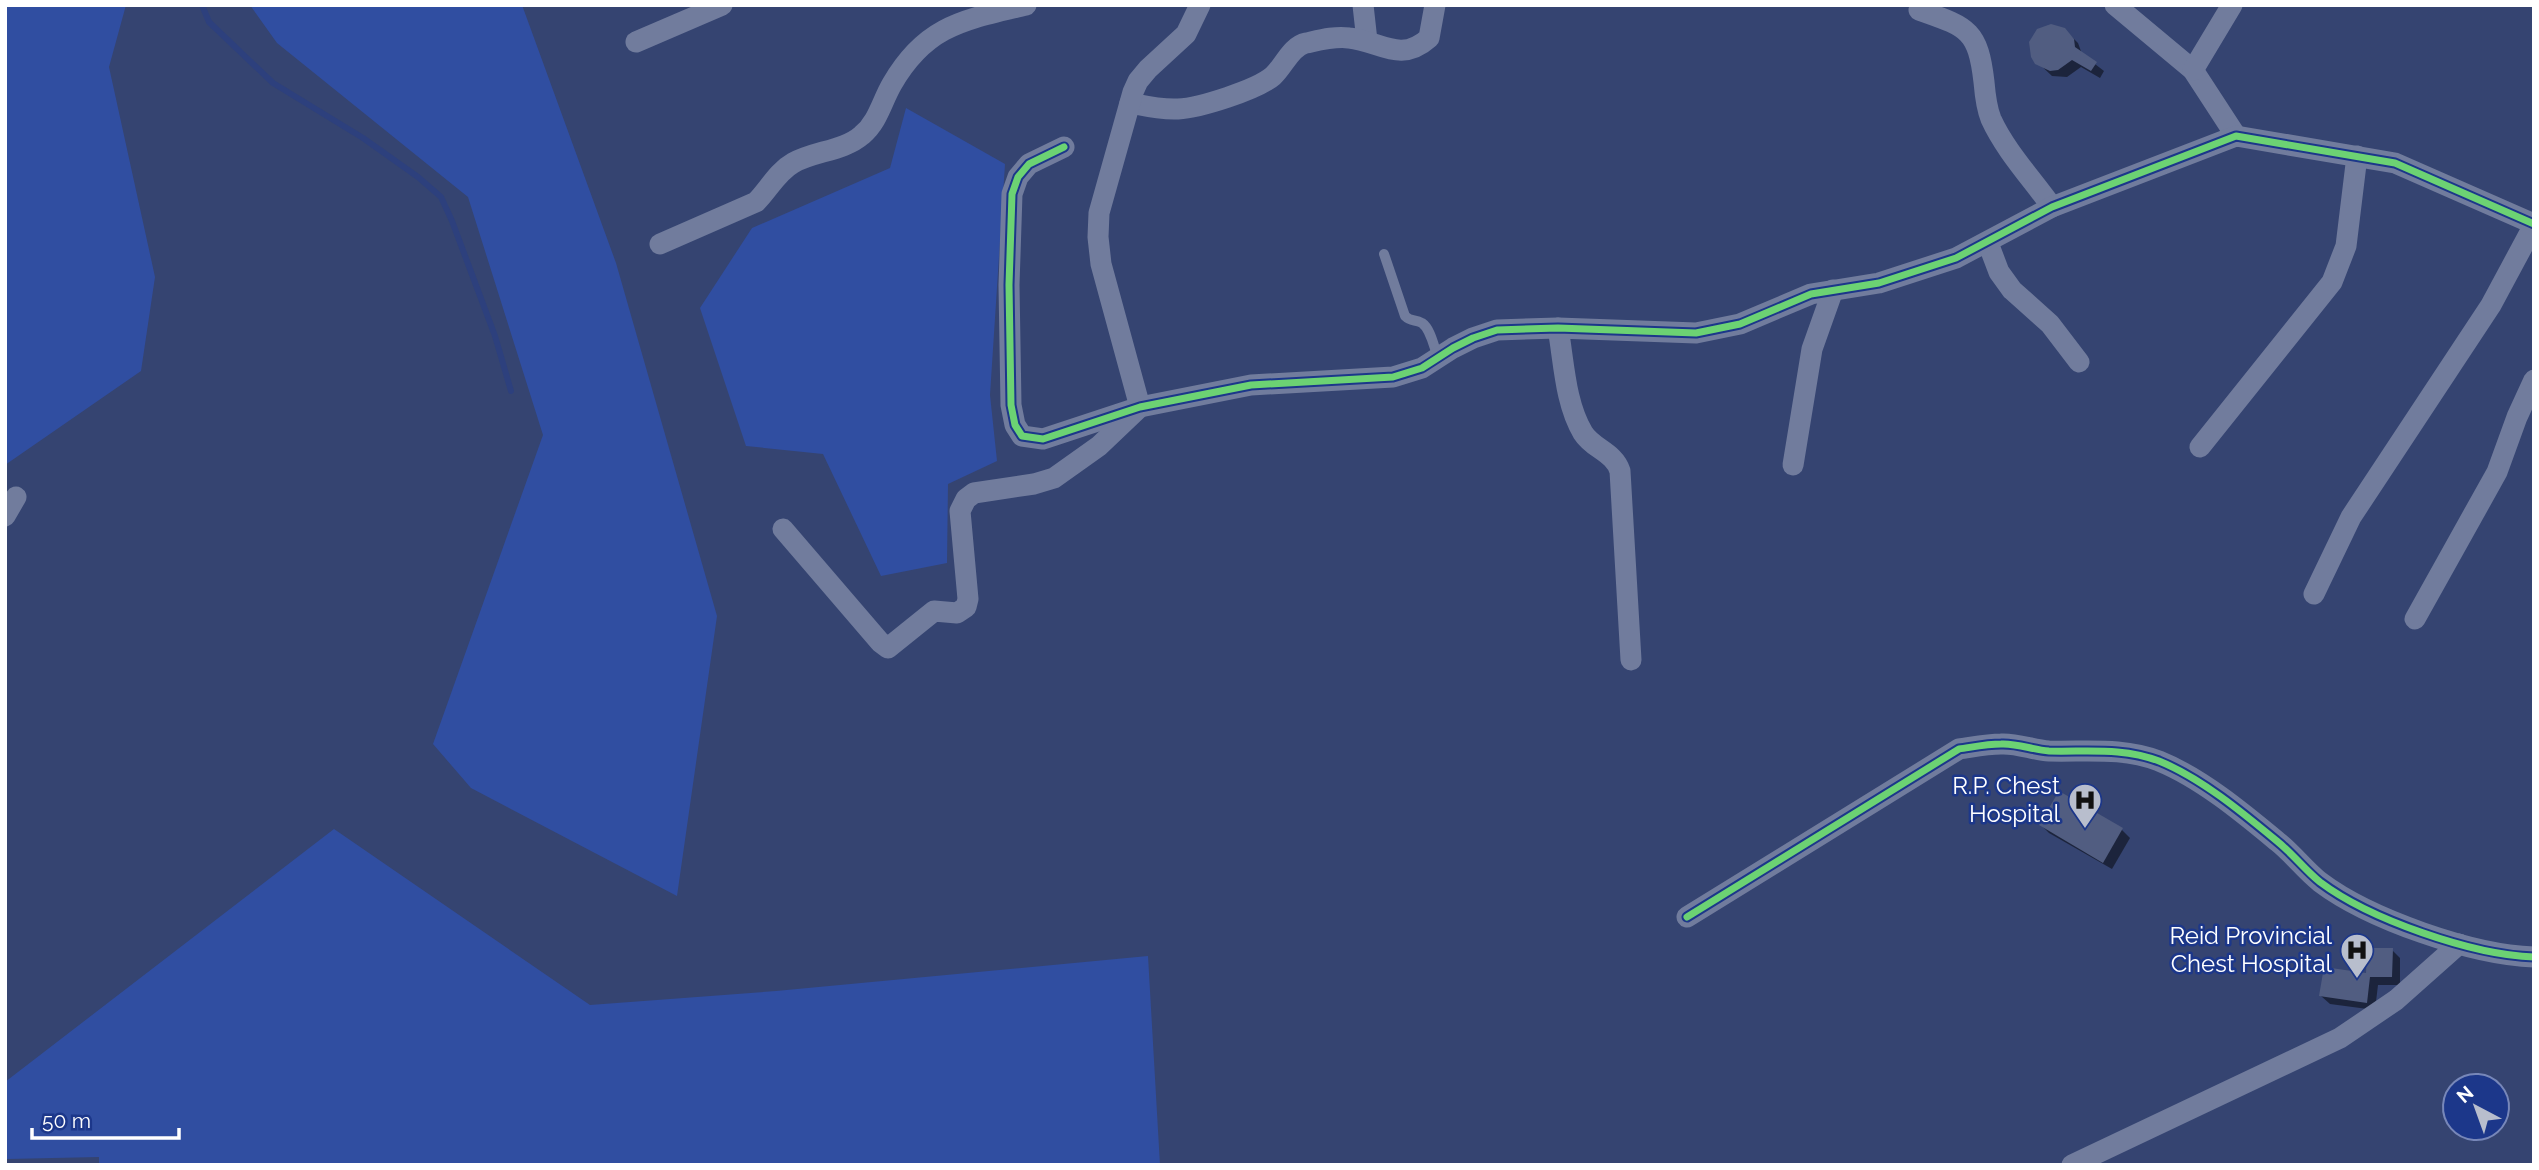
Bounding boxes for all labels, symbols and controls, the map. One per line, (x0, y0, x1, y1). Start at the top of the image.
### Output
place label: R.P. Chest Hospital (1952, 771, 2060, 828)
hospital icon: R.P. Chest Hospital (2066, 781, 2104, 830)
place label: Reid Provincial Chest Hospital (2170, 921, 2332, 978)
hospital icon: Reid Provincial Chest Hospital (2338, 931, 2376, 980)
north arrow (2441, 1072, 2511, 1142)
text: N (2452, 1081, 2478, 1107)
scale bar (32, 1096, 178, 1140)
text: 50 m (42, 1108, 91, 1133)

